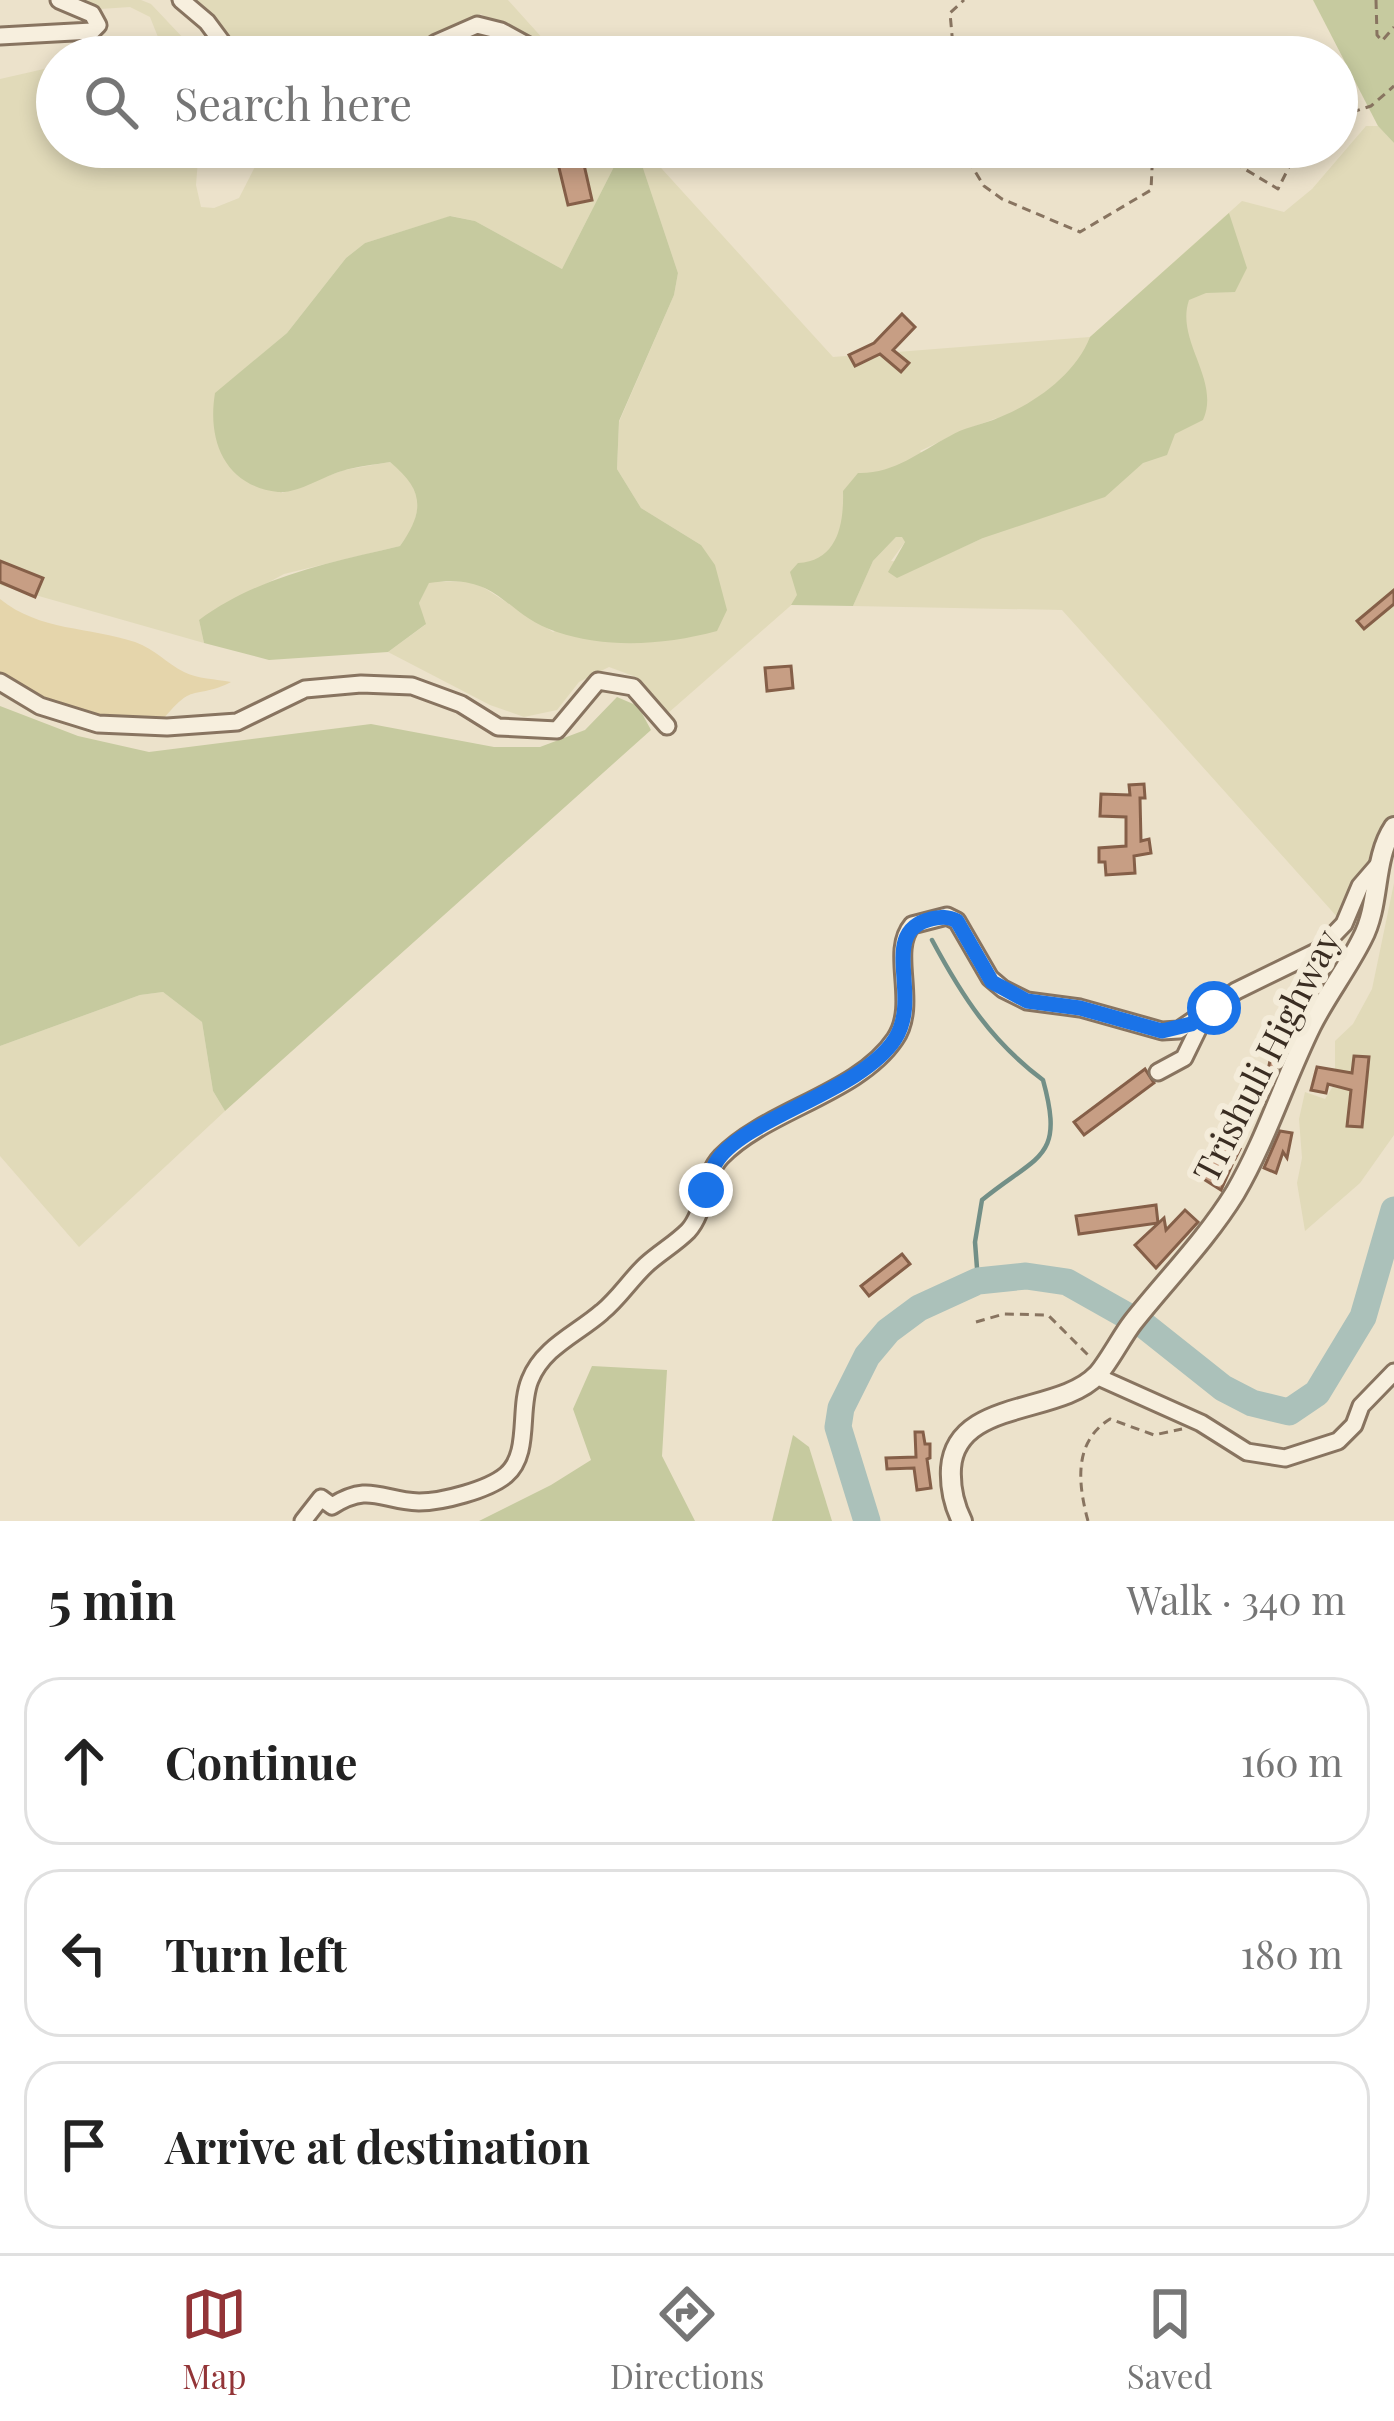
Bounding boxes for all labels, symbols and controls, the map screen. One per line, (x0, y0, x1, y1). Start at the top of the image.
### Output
search box (36, 36, 1358, 168)
icon: search (78, 69, 144, 135)
text: Search here (174, 72, 412, 132)
street label: Trishuli Highway (1181, 920, 1349, 1190)
route start (1187, 981, 1241, 1035)
route end (679, 1163, 733, 1217)
text: 5 min (48, 1565, 176, 1633)
text: Walk · 340 m (1127, 1573, 1346, 1625)
icon: ahead (51, 1728, 117, 1794)
text: Continue (165, 1731, 357, 1791)
text: 160 m (1241, 1735, 1343, 1787)
icon: left (51, 1920, 117, 1986)
text: Turn left (165, 1923, 347, 1983)
text: 180 m (1241, 1927, 1343, 1979)
icon: arrive (51, 2112, 117, 2178)
text: Arrive at destination (165, 2115, 590, 2175)
tab: Map (181, 2281, 247, 2397)
tab: Directions (610, 2281, 764, 2397)
tab: Saved (1127, 2281, 1213, 2397)

